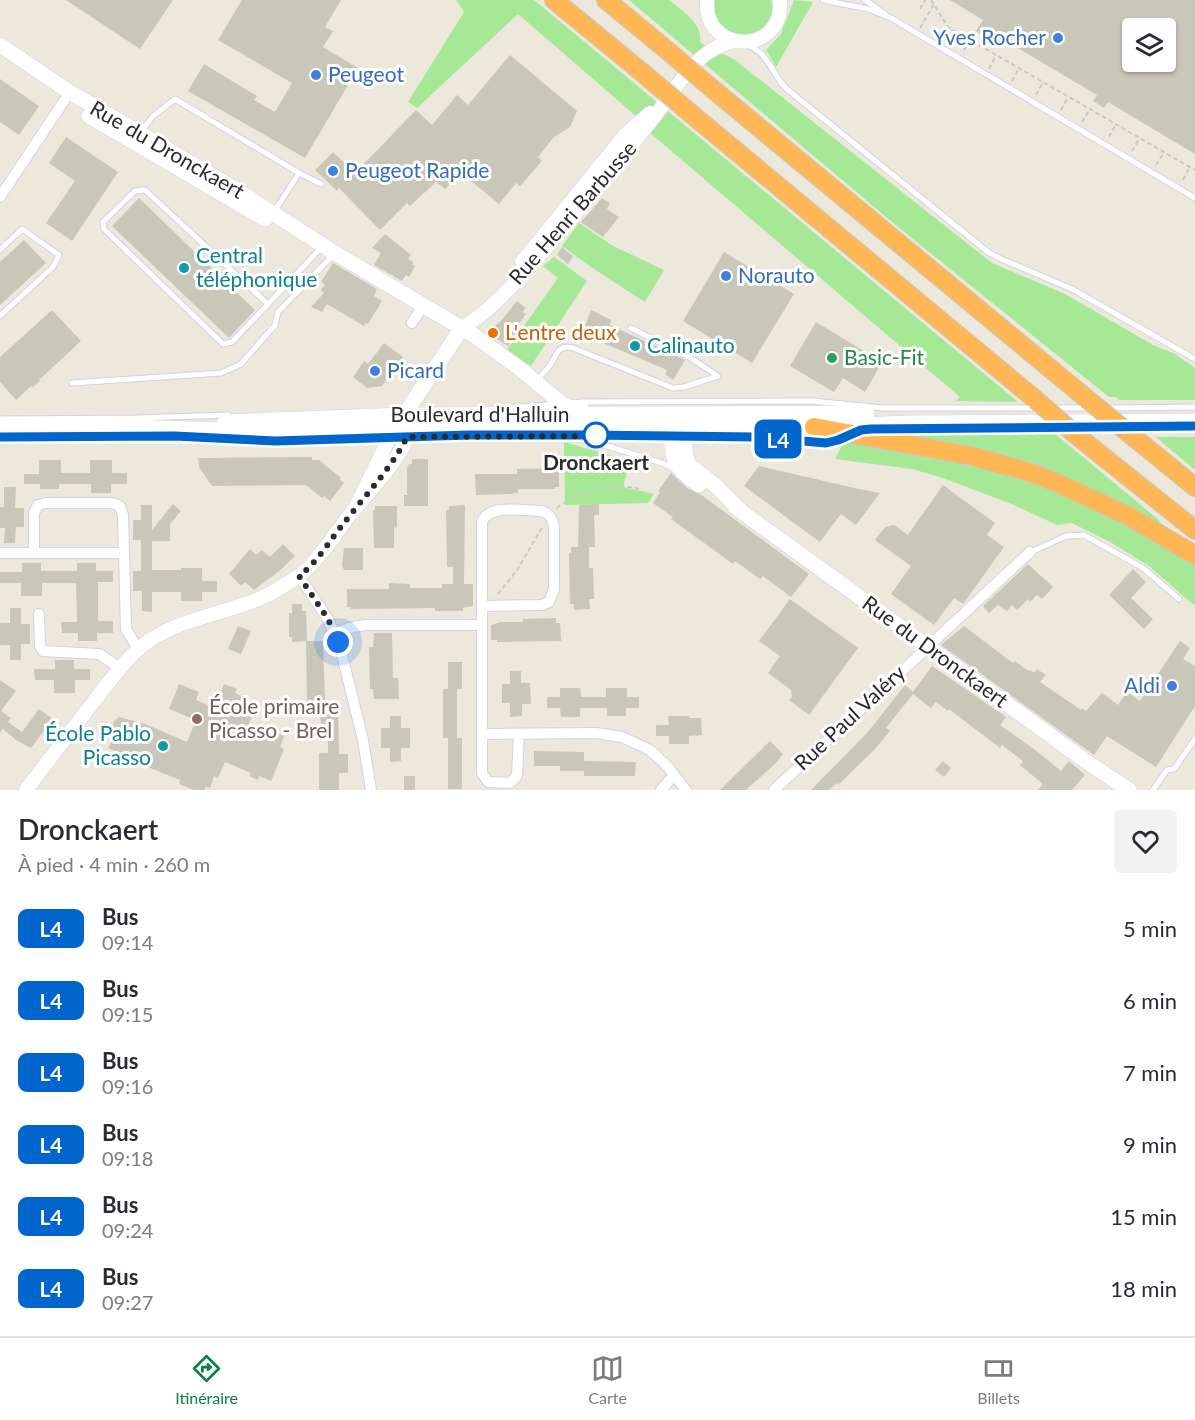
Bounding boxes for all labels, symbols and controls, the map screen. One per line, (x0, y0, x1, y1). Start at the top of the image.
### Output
map controls (1122, 18, 1176, 72)
button: layers (1122, 18, 1176, 72)
place label: Yves Rocher (933, 24, 1046, 49)
marker: Yves Rocher (1051, 31, 1065, 45)
place label: Peugeot (328, 61, 404, 86)
marker: Peugeot (309, 68, 323, 82)
street label: Rue du Dronckaert (86, 94, 250, 203)
street label: Rue Henri Barbusse (503, 135, 641, 289)
place label: Peugeot Rapide (345, 157, 489, 182)
marker: Peugeot Rapide (326, 164, 340, 178)
place label: Central téléphonique (196, 242, 317, 291)
marker: Central téléphonique (177, 261, 191, 275)
place label: Norauto (738, 262, 815, 287)
marker: Norauto (719, 269, 733, 283)
place label: L'entre deux (505, 319, 617, 344)
marker: L'entre deux (486, 326, 500, 340)
place label: Calinauto (647, 332, 735, 357)
marker: Calinauto (628, 339, 642, 353)
place label: Basic-Fit (844, 344, 925, 369)
marker: Basic-Fit (825, 351, 839, 365)
place label: Picard (387, 357, 444, 382)
marker: Picard (368, 364, 382, 378)
street label: Boulevard d'Halluin (391, 401, 569, 426)
line badge: L4 (751, 420, 805, 458)
marker: Dronckaert (583, 422, 609, 448)
text: L4 (766, 427, 790, 452)
place label: Dronckaert (543, 449, 649, 474)
street label: Rue du Dronckaert (858, 590, 1014, 712)
your location (323, 627, 353, 657)
street label: Rue Paul Valéry (788, 659, 910, 775)
place label: Aldi (1124, 672, 1160, 697)
marker: Aldi (1165, 679, 1179, 693)
place label: École primaire Picasso - Brel (209, 693, 339, 742)
marker: École primaire Picasso - Brel (190, 712, 204, 726)
place label: École Pablo Picasso (45, 720, 151, 769)
marker: École Pablo Picasso (156, 739, 170, 753)
button: heart (1114, 810, 1177, 873)
text: Dronckaert (18, 812, 158, 846)
text: À pied · 4 min · 260 m (18, 852, 210, 876)
text: Bus (102, 903, 138, 930)
text: 5 min (1123, 915, 1177, 942)
text: L4 (39, 916, 63, 941)
text: 09:14 (102, 930, 153, 954)
text: Bus (102, 975, 138, 1002)
text: 6 min (1123, 987, 1177, 1014)
text: L4 (39, 988, 63, 1013)
text: 09:15 (102, 1002, 153, 1026)
text: Bus (102, 1047, 138, 1074)
text: 7 min (1123, 1059, 1177, 1086)
text: L4 (39, 1060, 63, 1085)
text: 09:16 (102, 1074, 153, 1098)
text: Bus (102, 1119, 138, 1146)
text: 9 min (1123, 1131, 1177, 1158)
text: L4 (39, 1132, 63, 1157)
text: 09:18 (102, 1146, 153, 1170)
text: Bus (102, 1191, 138, 1218)
text: 15 min (1110, 1203, 1177, 1230)
text: L4 (39, 1204, 63, 1229)
text: 09:24 (102, 1218, 153, 1242)
text: Bus (102, 1263, 138, 1290)
text: 18 min (1110, 1275, 1177, 1302)
text: L4 (39, 1276, 63, 1301)
text: 09:27 (102, 1290, 153, 1314)
tab: Itinéraire (175, 1352, 238, 1407)
tab: Carte (588, 1352, 627, 1407)
tab: Billets (977, 1352, 1020, 1407)

